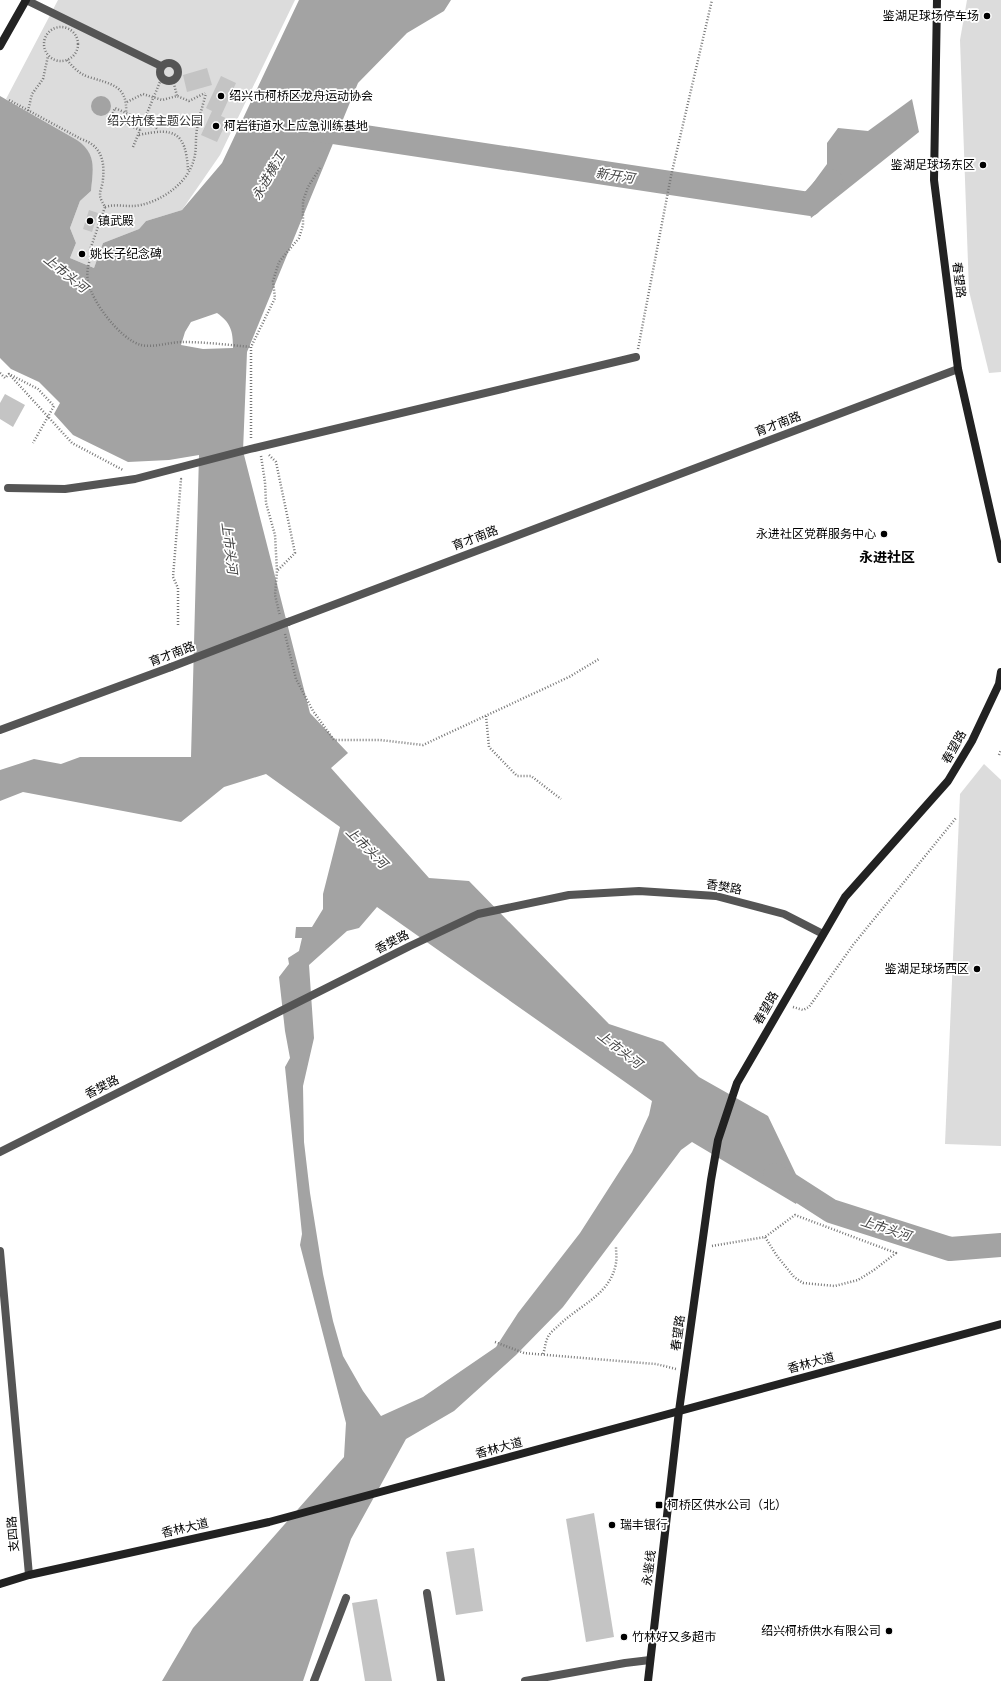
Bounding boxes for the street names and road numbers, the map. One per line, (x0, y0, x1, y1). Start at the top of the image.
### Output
street label: 春望路 (951, 261, 969, 299)
street label: 育才南路 (753, 408, 803, 438)
street label: 育才南路 (450, 522, 500, 552)
street label: 育才南路 (147, 638, 197, 668)
street label: 春望路 (938, 727, 968, 766)
street label: 香樊路 (705, 876, 743, 896)
street label: 香樊路 (372, 927, 411, 956)
street label: 春望路 (750, 988, 780, 1027)
street label: 香樊路 (82, 1072, 121, 1101)
street label: 春望路 (668, 1314, 686, 1352)
street label: 香林大道 (786, 1349, 836, 1375)
street label: 香林大道 (474, 1434, 524, 1460)
street label: 香林大道 (160, 1515, 210, 1539)
street label: 支四路 (3, 1516, 21, 1553)
street label: 永鉴线 (639, 1549, 657, 1587)

